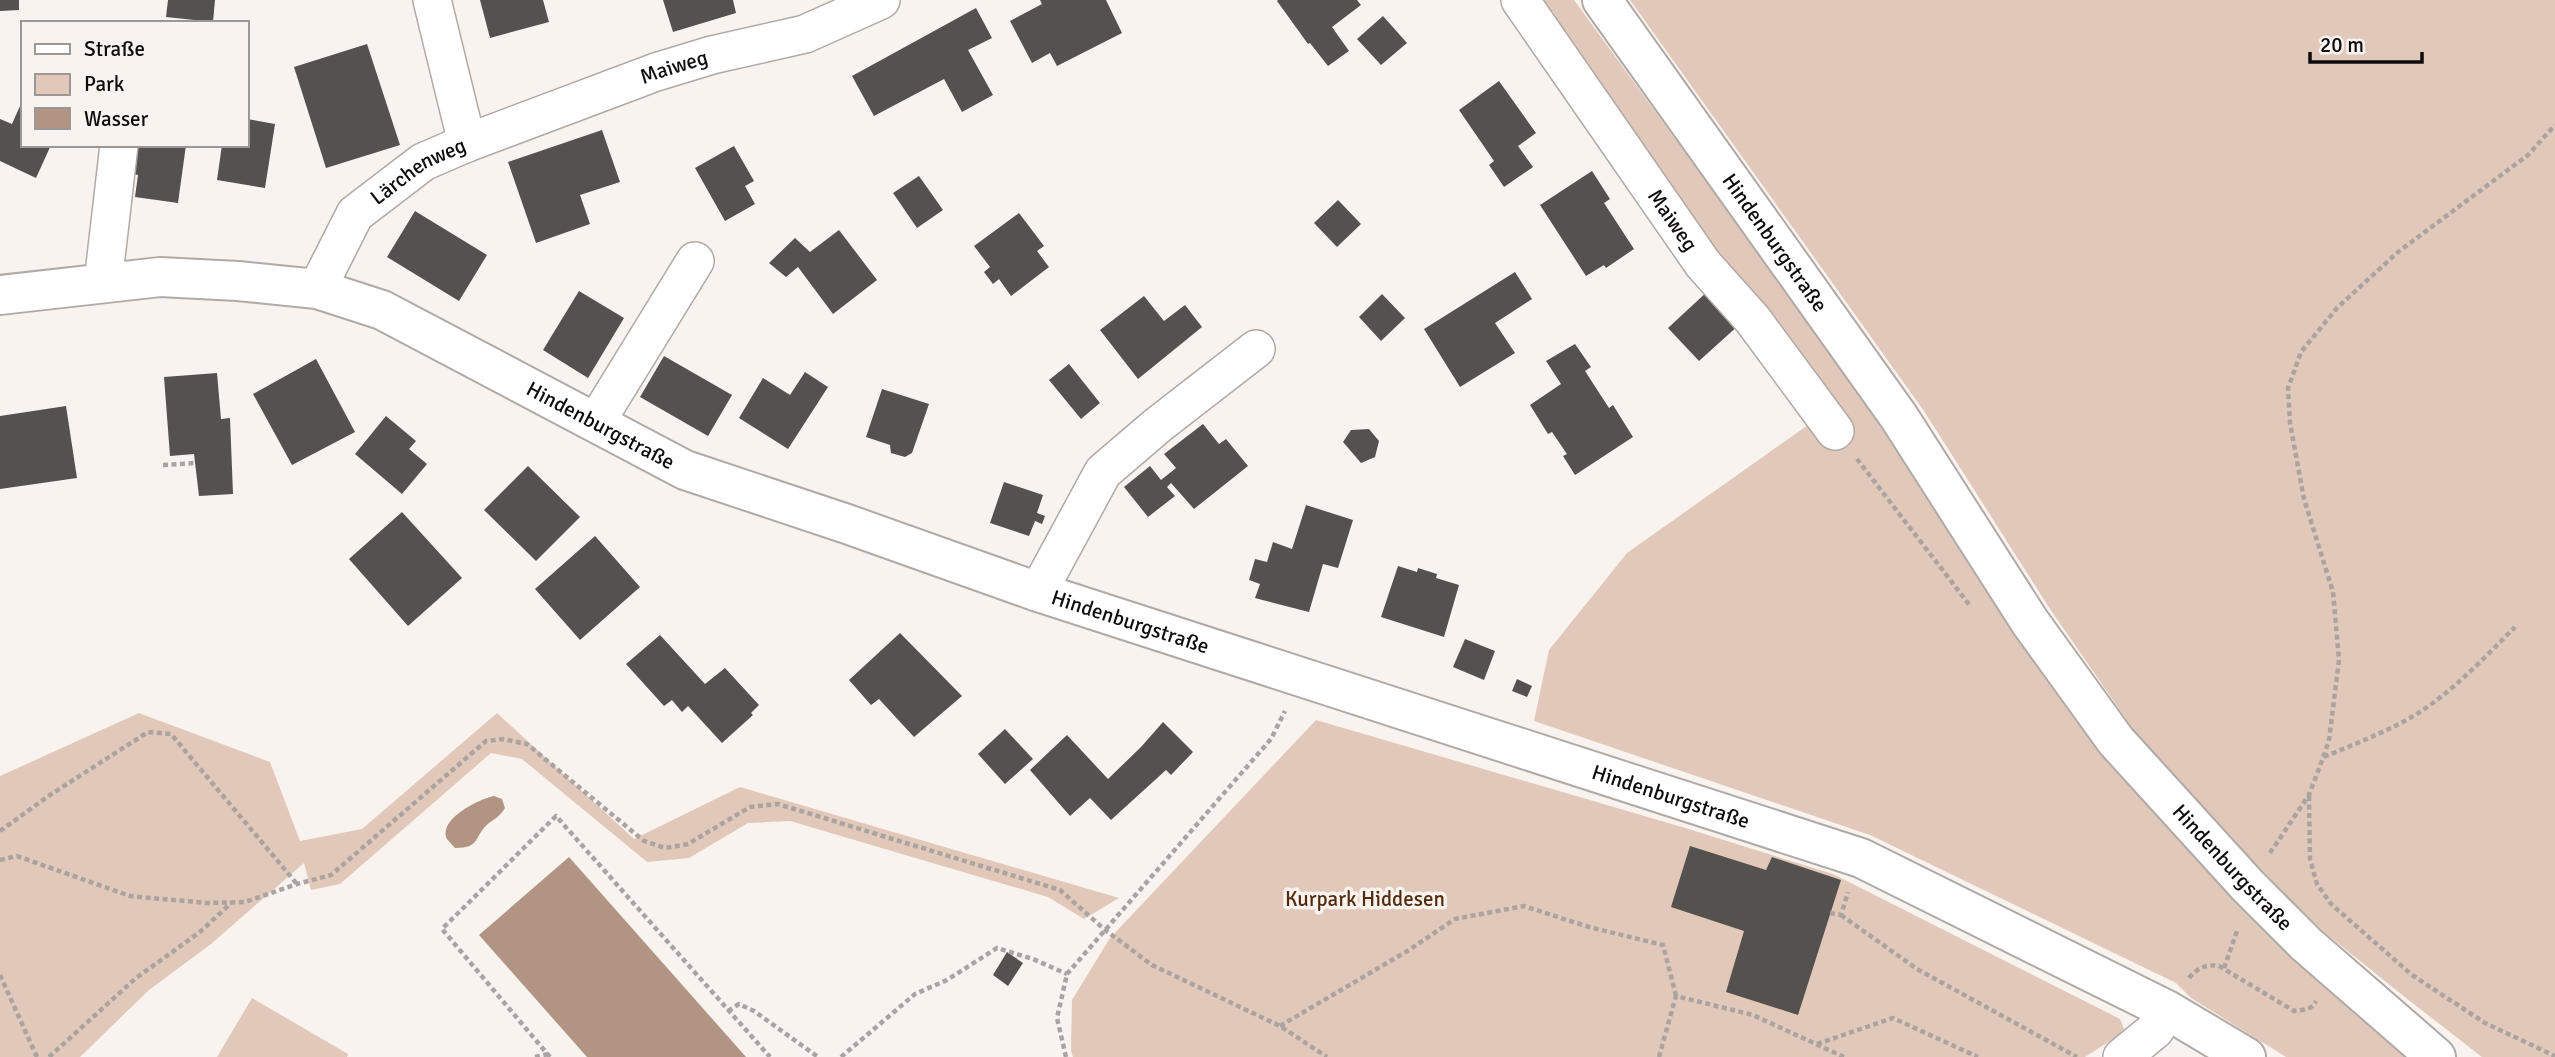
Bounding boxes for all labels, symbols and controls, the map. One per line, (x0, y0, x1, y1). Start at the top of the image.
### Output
legend (21, 21, 248, 147)
scale bar (2310, 21, 2422, 65)
text: 20 m (2320, 32, 2364, 58)
text: Straße (84, 36, 145, 62)
street label: Maiweg (636, 44, 711, 90)
text: Park (84, 71, 125, 97)
text: Wasser (84, 106, 149, 132)
street label: Lärchenweg (365, 132, 470, 210)
street label: Hindenburgstraße (1717, 168, 1833, 317)
street label: Maiweg (1642, 184, 1703, 256)
street label: Hindenburgstraße (522, 376, 679, 475)
street label: Hindenburgstraße (1048, 584, 1212, 659)
street label: Hindenburgstraße (1589, 759, 1753, 834)
street label: Hindenburgstraße (2167, 799, 2298, 936)
park label: Kurpark Hiddesen (1285, 886, 1445, 912)

